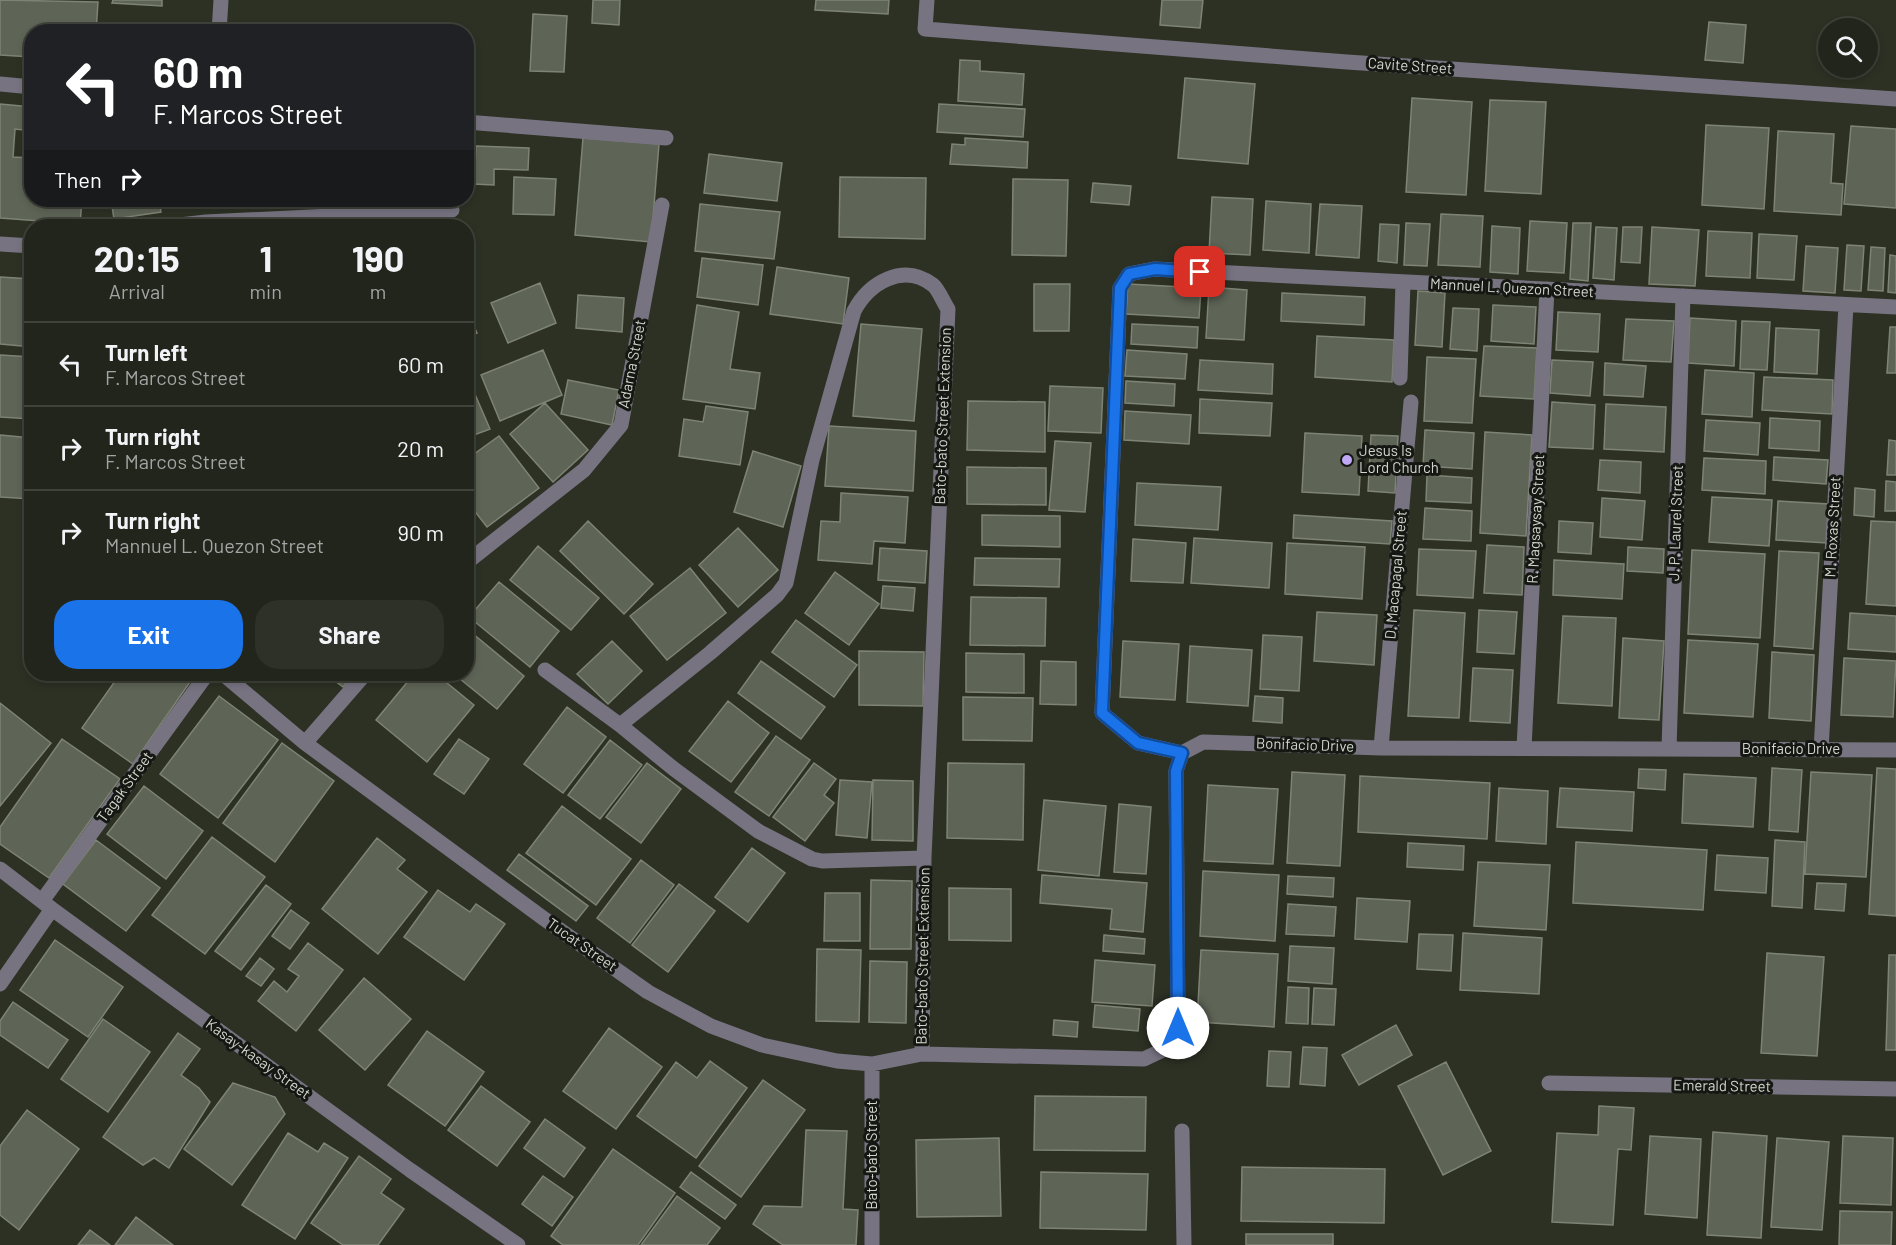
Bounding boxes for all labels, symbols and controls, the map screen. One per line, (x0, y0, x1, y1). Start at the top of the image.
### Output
map controls (1818, 18, 1878, 78)
button: search (1818, 18, 1878, 78)
text: 60 m (153, 46, 243, 96)
icon: left (54, 48, 132, 126)
street label: Cavite Street (1367, 53, 1453, 77)
text: F. Marcos Street (153, 97, 343, 129)
icon: right (114, 162, 147, 195)
text: Then (54, 166, 102, 192)
text: 20:15 (94, 236, 180, 279)
text: 1 (259, 236, 272, 279)
text: 190 (352, 236, 404, 279)
pin (1174, 246, 1225, 297)
icon: arrive (1183, 255, 1216, 288)
street label: Mannuel L. Quezon Street (1430, 274, 1595, 300)
text: Arrival (109, 279, 165, 303)
text: min (250, 279, 282, 303)
text: m (370, 279, 386, 303)
street label: Adarna Street (614, 318, 648, 410)
street label: Bato-bato Street Extension (930, 327, 954, 505)
text: Turn left (105, 339, 188, 365)
icon: left (54, 348, 87, 381)
text: 60 m (398, 351, 444, 377)
text: F. Marcos Street (105, 365, 246, 389)
text: Turn right (105, 423, 200, 449)
icon: right (54, 432, 87, 465)
text: 20 m (397, 435, 444, 461)
place label: Jesus Is Lord Church (1359, 441, 1439, 476)
text: F. Marcos Street (105, 449, 246, 473)
marker: Jesus Is Lord Church (1340, 453, 1354, 467)
street label: R. Magsaysay Street (1523, 454, 1547, 584)
street label: J. P. Laurel Street (1664, 465, 1686, 581)
street label: M. Roxas Street (1820, 476, 1844, 578)
text: Turn right (105, 507, 200, 533)
street label: D. Macapagal Street (1380, 510, 1410, 640)
icon: right (54, 516, 87, 549)
text: 90 m (398, 519, 444, 545)
text: Mannuel L. Quezon Street (105, 533, 324, 557)
button: Exit (54, 600, 243, 669)
button: Share (255, 600, 444, 669)
street label: Bonifacio Drive (1256, 733, 1355, 755)
street label: Bonifacio Drive (1742, 739, 1840, 757)
street label: Tagak Street (92, 747, 156, 825)
street label: Bato-bato Street Extension (911, 867, 933, 1045)
street label: Tucat Street (544, 914, 621, 975)
position arrow (1146, 996, 1210, 1060)
street label: Kasay-kasay Street (203, 1014, 314, 1102)
street label: Emerald Street (1673, 1075, 1771, 1095)
street label: Bato-bato Street (862, 1100, 880, 1210)

